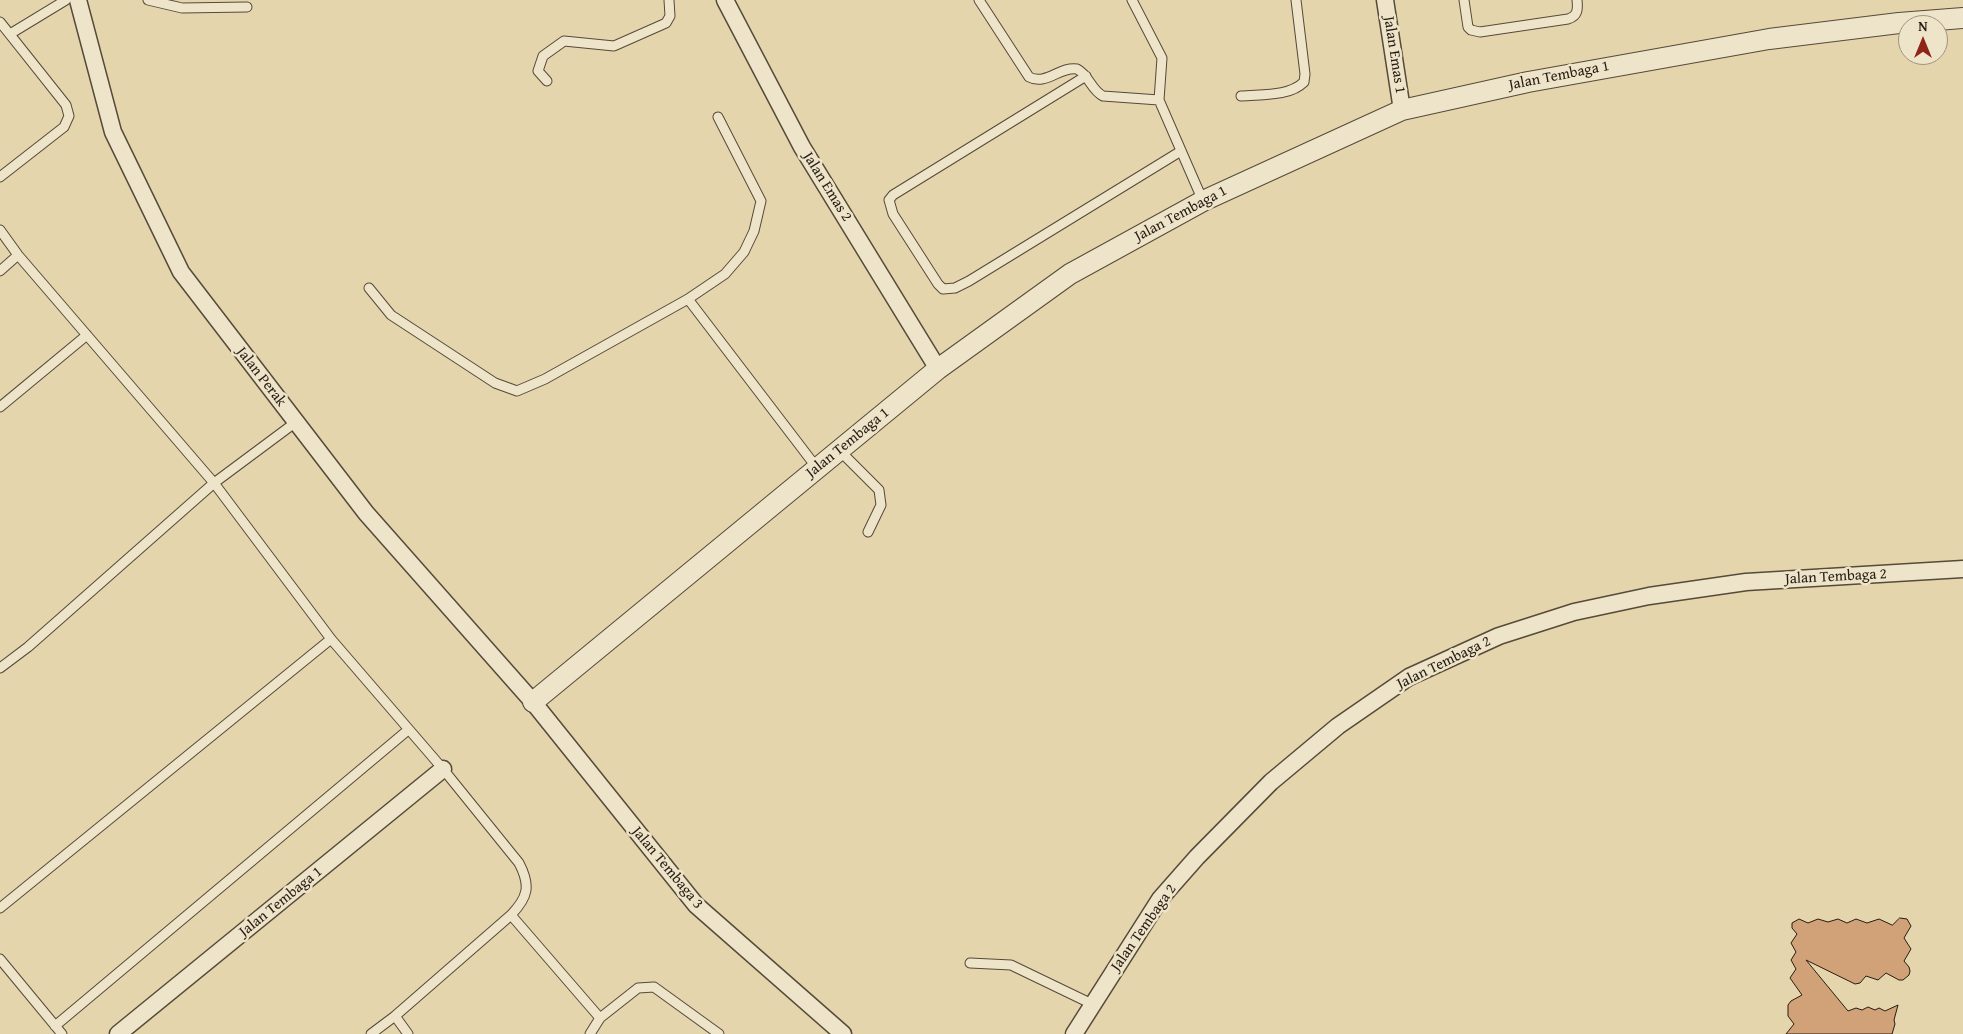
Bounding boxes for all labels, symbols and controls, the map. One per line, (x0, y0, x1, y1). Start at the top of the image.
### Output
street label: Jalan Emas 1 (1379, 15, 1409, 95)
north arrow (1898, 15, 1948, 65)
text: N (1918, 16, 1928, 36)
street label: Jalan Tembaga 1 (1507, 57, 1611, 95)
street label: Jalan Emas 2 (799, 149, 855, 225)
street label: Jalan Tembaga 1 (1132, 182, 1230, 246)
street label: Jalan Perak (232, 344, 290, 410)
street label: Jalan Tembaga 1 (803, 404, 893, 482)
street label: Jalan Tembaga 2 (1785, 565, 1887, 589)
street label: Jalan Tembaga 2 (1394, 633, 1494, 693)
street label: Jalan Tembaga 3 (627, 823, 707, 913)
street label: Jalan Tembaga 1 (236, 863, 326, 941)
street label: Jalan Tembaga 2 (1107, 881, 1181, 975)

